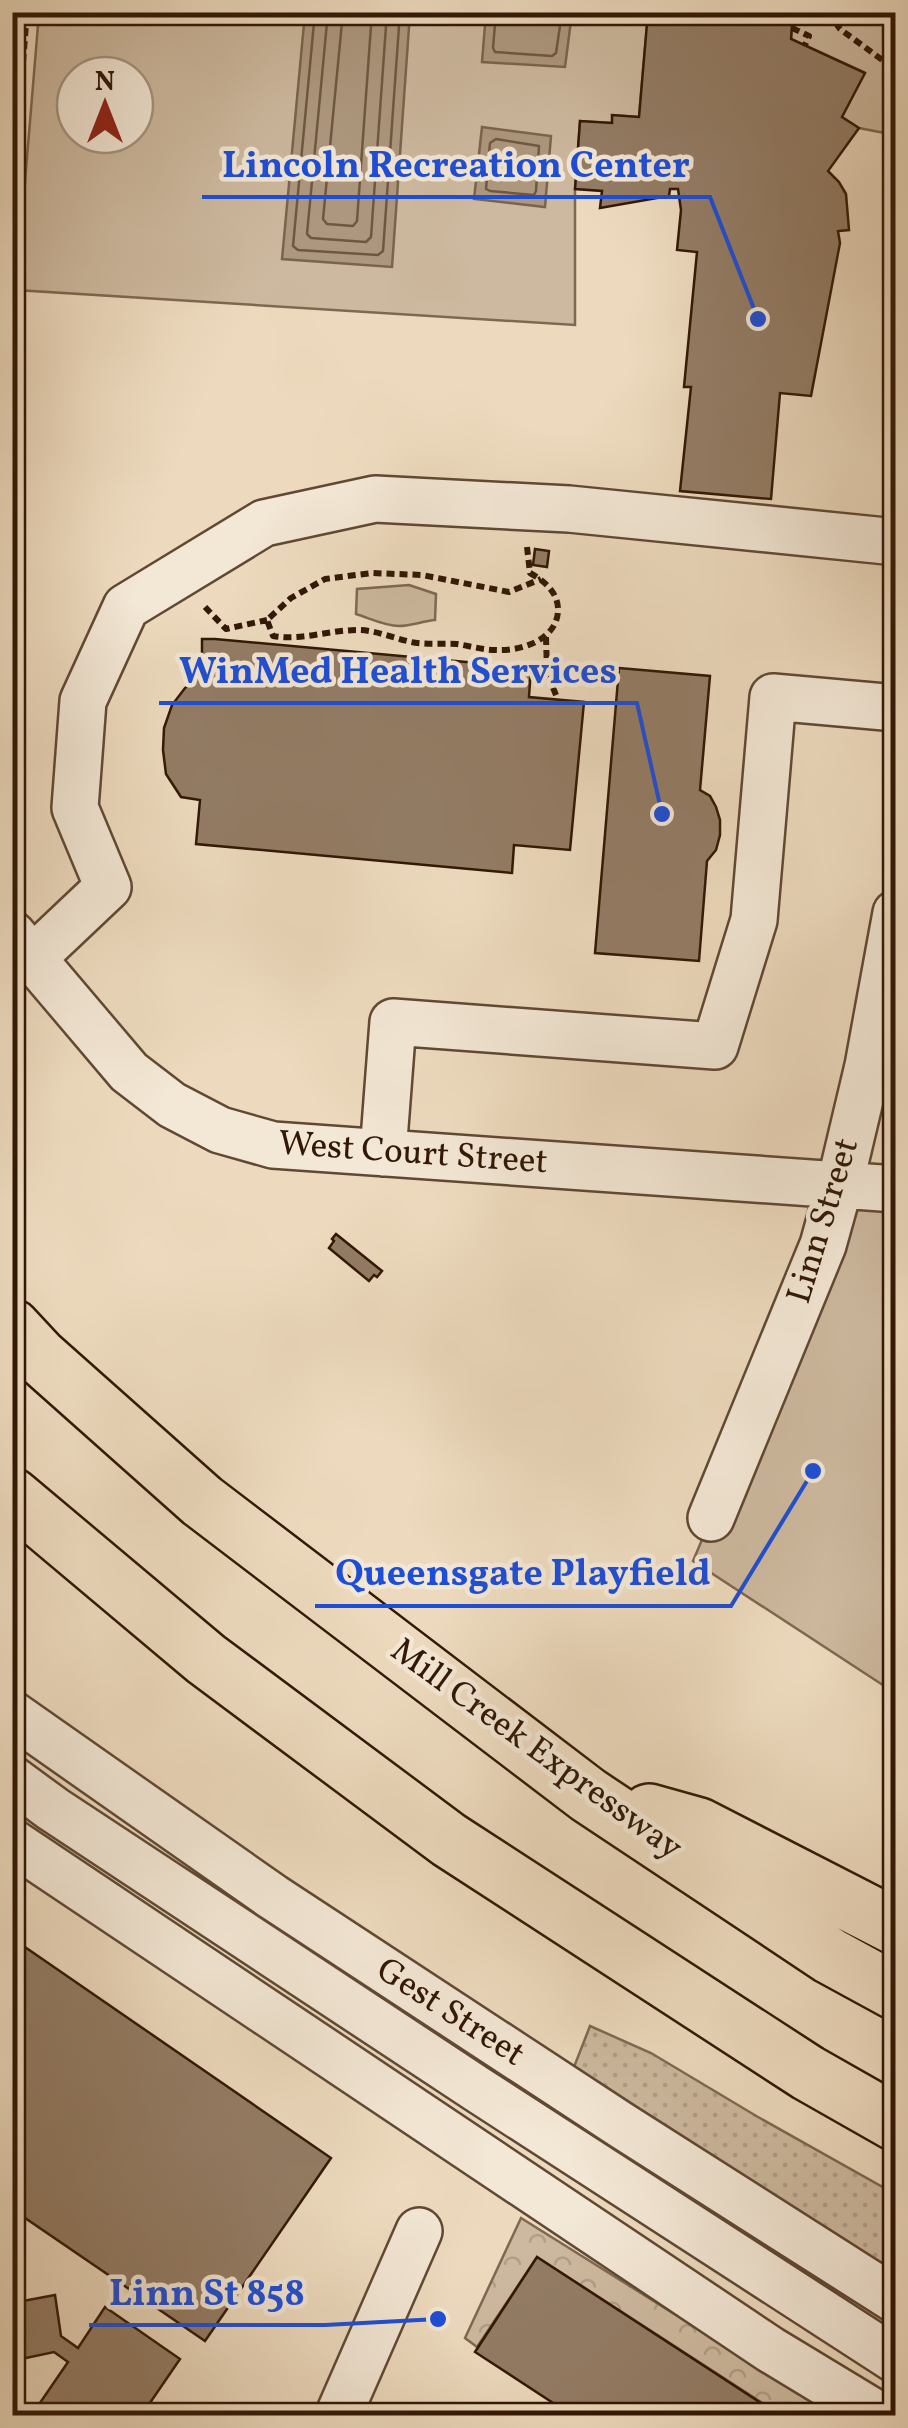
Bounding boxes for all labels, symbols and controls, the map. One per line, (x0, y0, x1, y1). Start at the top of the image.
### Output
north arrow (55, 55, 155, 155)
text: N (95, 63, 115, 102)
callout: Lincoln Recreation Center (202, 129, 710, 197)
text: Lincoln Recreation Center (222, 141, 690, 194)
callout: WinMed Health Services (159, 635, 637, 703)
text: WinMed Health Services (179, 647, 617, 700)
street label: West Court Street (277, 1121, 549, 1187)
street label: Linn Street (776, 1132, 872, 1310)
callout: Queensgate Playfield (315, 1538, 731, 1606)
text: Queensgate Playfield (335, 1549, 711, 1602)
street label: Mill Creek Expressway (380, 1628, 692, 1872)
street label: Gest Street (366, 1947, 534, 2079)
callout: Linn St 858 (89, 2257, 325, 2325)
text: Linn St 858 (109, 2269, 305, 2322)

